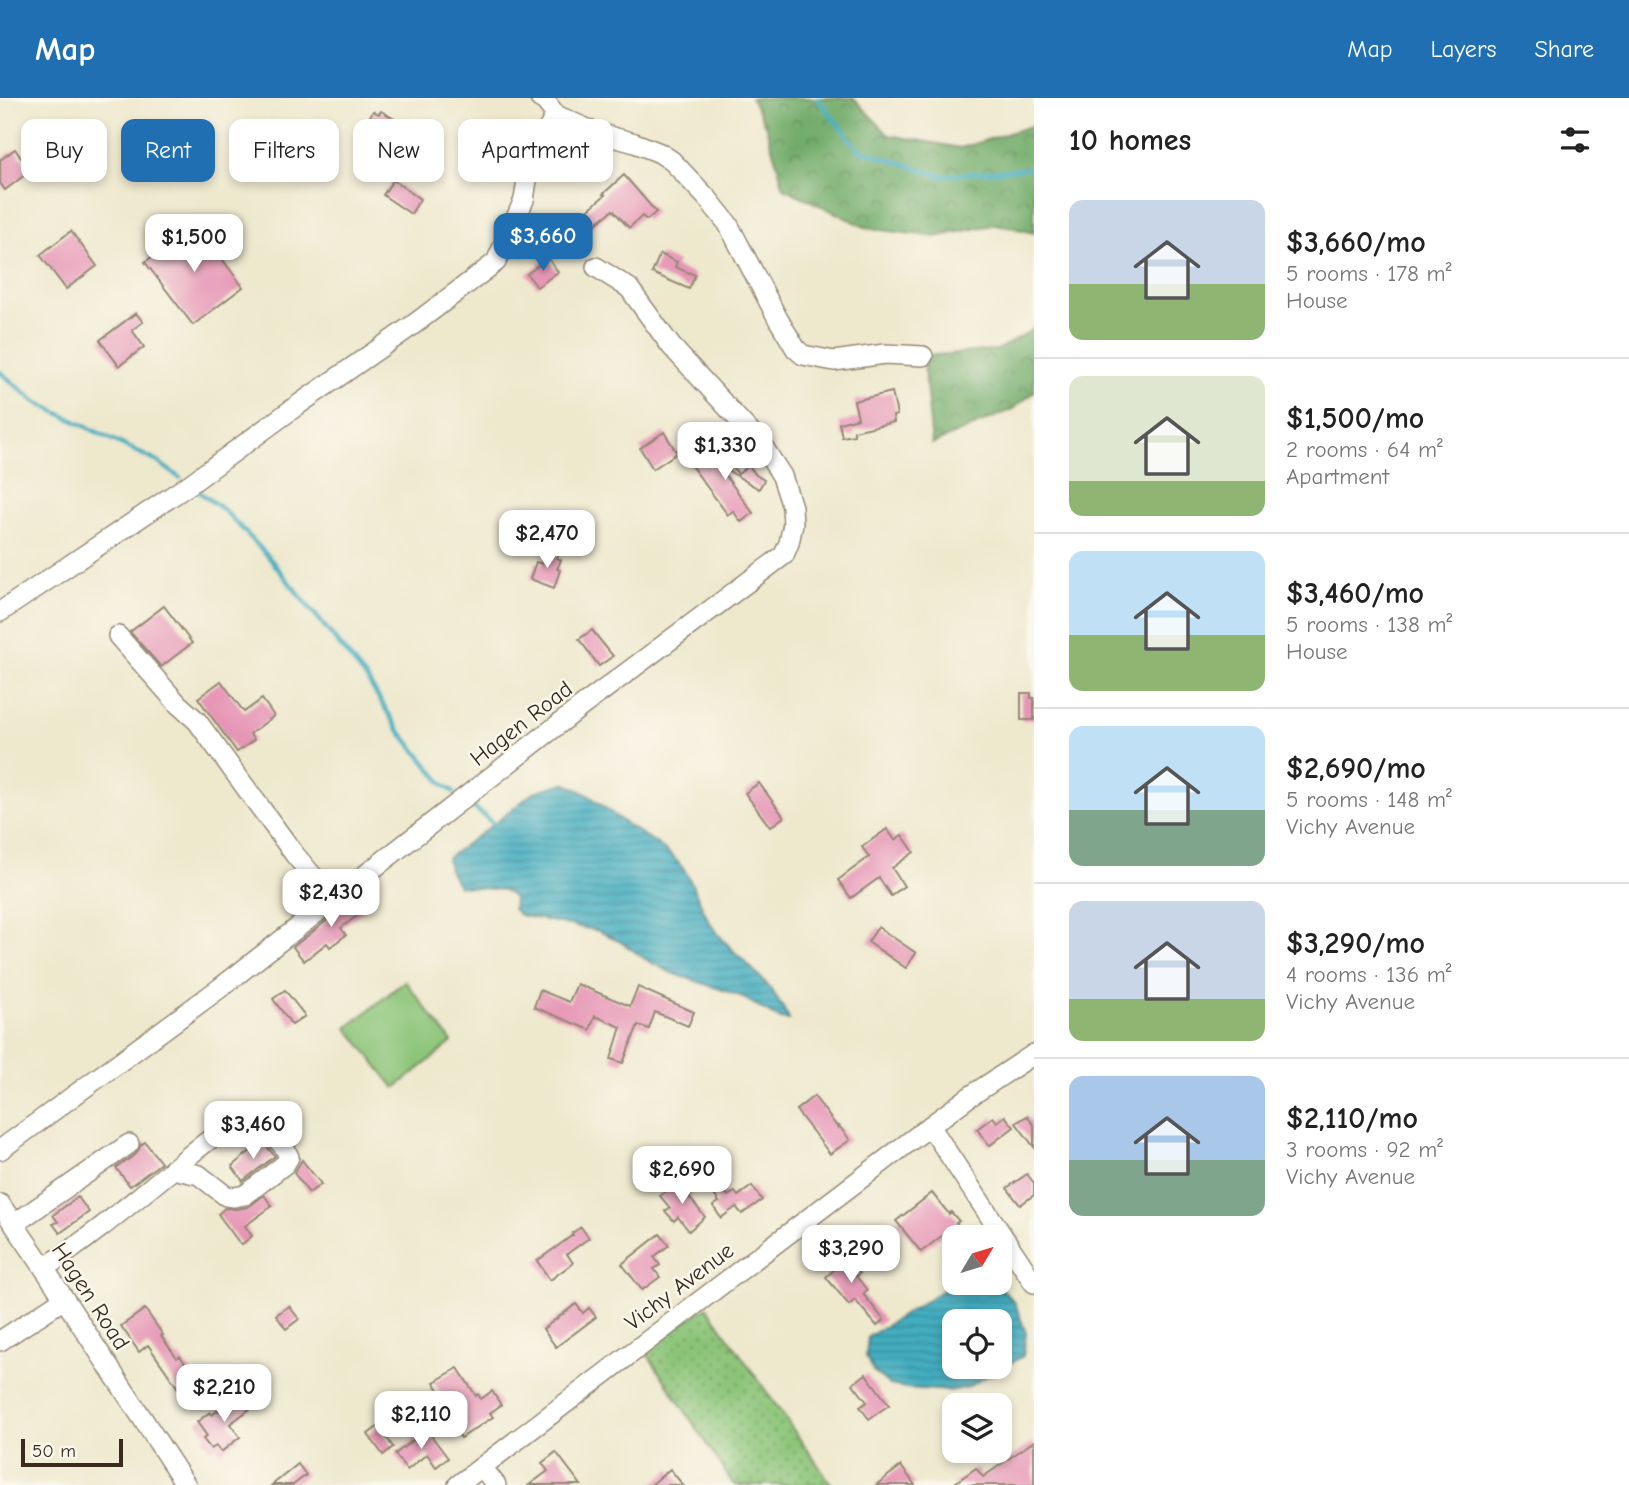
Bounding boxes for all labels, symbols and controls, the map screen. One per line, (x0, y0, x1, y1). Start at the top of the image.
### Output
text: Map (35, 30, 96, 68)
text: Map (1347, 35, 1393, 63)
text: Layers (1431, 35, 1496, 63)
text: Share (1534, 35, 1594, 63)
chip: Buy (21, 119, 107, 182)
chip: Rent (121, 119, 215, 182)
chip: Filters (229, 119, 339, 182)
chip: New (353, 119, 444, 182)
chip: Apartment (458, 119, 613, 182)
icon: filters (1556, 121, 1594, 159)
text: 10 homes (1069, 123, 1191, 158)
pin: $1,500 (137, 214, 251, 274)
pin: $3,660 (486, 214, 600, 273)
text: $3,660 (510, 222, 576, 249)
text: $1,500 (161, 223, 227, 250)
text: $3,660/mo (1286, 225, 1426, 260)
icon: home (1125, 228, 1209, 312)
text: 5 rooms · 178 m² (1286, 260, 1451, 287)
text: House (1286, 287, 1348, 314)
text: $1,500/mo (1286, 401, 1424, 436)
icon: home (1125, 404, 1209, 488)
pin: $1,330 (668, 422, 782, 482)
text: $1,330 (693, 431, 757, 458)
text: 2 rooms · 64 m² (1286, 436, 1443, 463)
text: Apartment (1286, 463, 1389, 490)
pin: $2,470 (490, 510, 604, 570)
text: $2,470 (515, 519, 579, 546)
text: $3,460/mo (1286, 576, 1424, 611)
icon: home (1125, 579, 1209, 663)
text: 5 rooms · 138 m² (1286, 611, 1452, 638)
text: House (1286, 638, 1348, 665)
street label: Hagen Road (465, 675, 578, 772)
text: $2,690/mo (1286, 751, 1426, 786)
icon: home (1125, 754, 1209, 838)
text: 5 rooms · 148 m² (1286, 786, 1452, 813)
text: Vichy Avenue (1286, 813, 1415, 840)
pin: $2,430 (274, 870, 388, 929)
text: $2,430 (299, 878, 363, 905)
text: $3,290/mo (1286, 926, 1425, 961)
icon: home (1125, 929, 1209, 1013)
text: 4 rooms · 136 m² (1286, 961, 1452, 988)
text: Vichy Avenue (1286, 988, 1415, 1015)
text: $2,110/mo (1286, 1101, 1418, 1136)
pin: $3,460 (196, 1102, 310, 1161)
icon: home (1125, 1104, 1209, 1188)
text: $3,460 (220, 1110, 286, 1137)
text: 3 rooms · 92 m² (1286, 1136, 1443, 1163)
pin: $2,690 (625, 1146, 739, 1206)
text: $2,690 (649, 1155, 715, 1182)
text: Vichy Avenue (1286, 1163, 1415, 1190)
north arrow (942, 1225, 1012, 1295)
map controls (942, 1225, 1012, 1463)
pin: $3,290 (794, 1226, 908, 1285)
text: $3,290 (818, 1234, 884, 1261)
street label: Vichy Avenue (620, 1237, 739, 1336)
street label: Hagen Road (46, 1238, 135, 1355)
button: locate (942, 1309, 1012, 1379)
pin: $2,210 (167, 1364, 281, 1424)
text: $2,210 (192, 1373, 256, 1400)
pin: $2,110 (364, 1392, 478, 1451)
button: layers (942, 1393, 1012, 1463)
text: $2,110 (391, 1400, 451, 1427)
scale bar (21, 1436, 122, 1468)
text: 50 m (32, 1440, 76, 1462)

